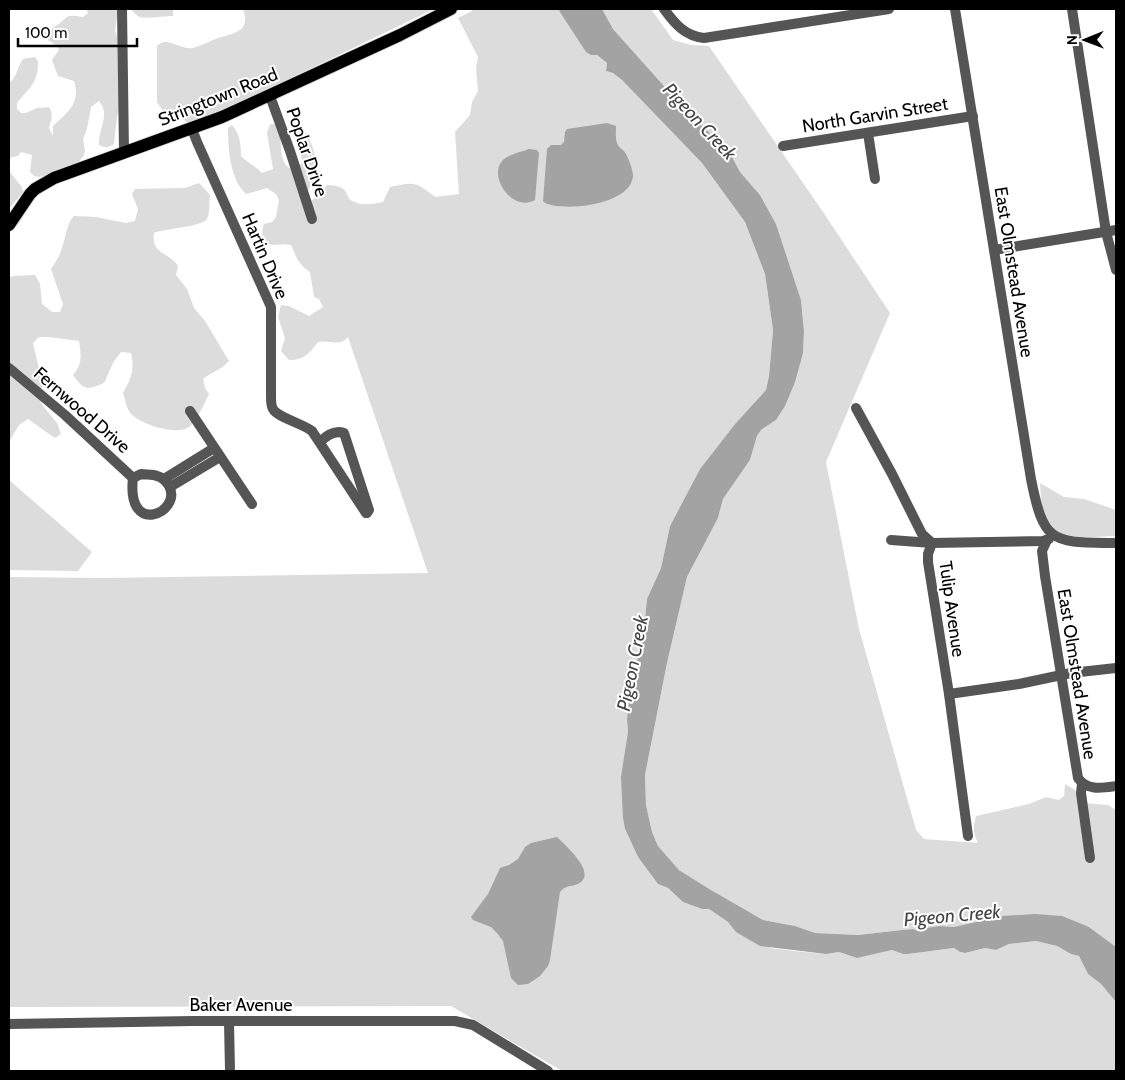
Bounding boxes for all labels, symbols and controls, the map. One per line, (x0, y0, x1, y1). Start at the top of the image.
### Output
scale bar (18, 15, 136, 47)
north arrow (1060, 15, 1110, 65)
text: 100 m (25, 24, 67, 42)
text: N (1063, 35, 1081, 45)
street label: Stringtown Road (155, 63, 281, 131)
water label: Pigeon Creek (658, 78, 742, 165)
street label: North Garvin Street (801, 93, 949, 137)
street label: Poplar Drive (281, 104, 333, 200)
street label: East Olmstead Avenue (990, 185, 1038, 359)
street label: Hartin Drive (237, 210, 293, 302)
street label: Fernwood Drive (29, 362, 135, 458)
street label: Tulip Avenue (934, 560, 970, 658)
street label: East Olmstead Avenue (1053, 587, 1101, 761)
water label: Pigeon Creek (612, 612, 653, 713)
water label: Pigeon Creek (903, 900, 1002, 931)
street label: Baker Avenue (189, 994, 293, 1016)

